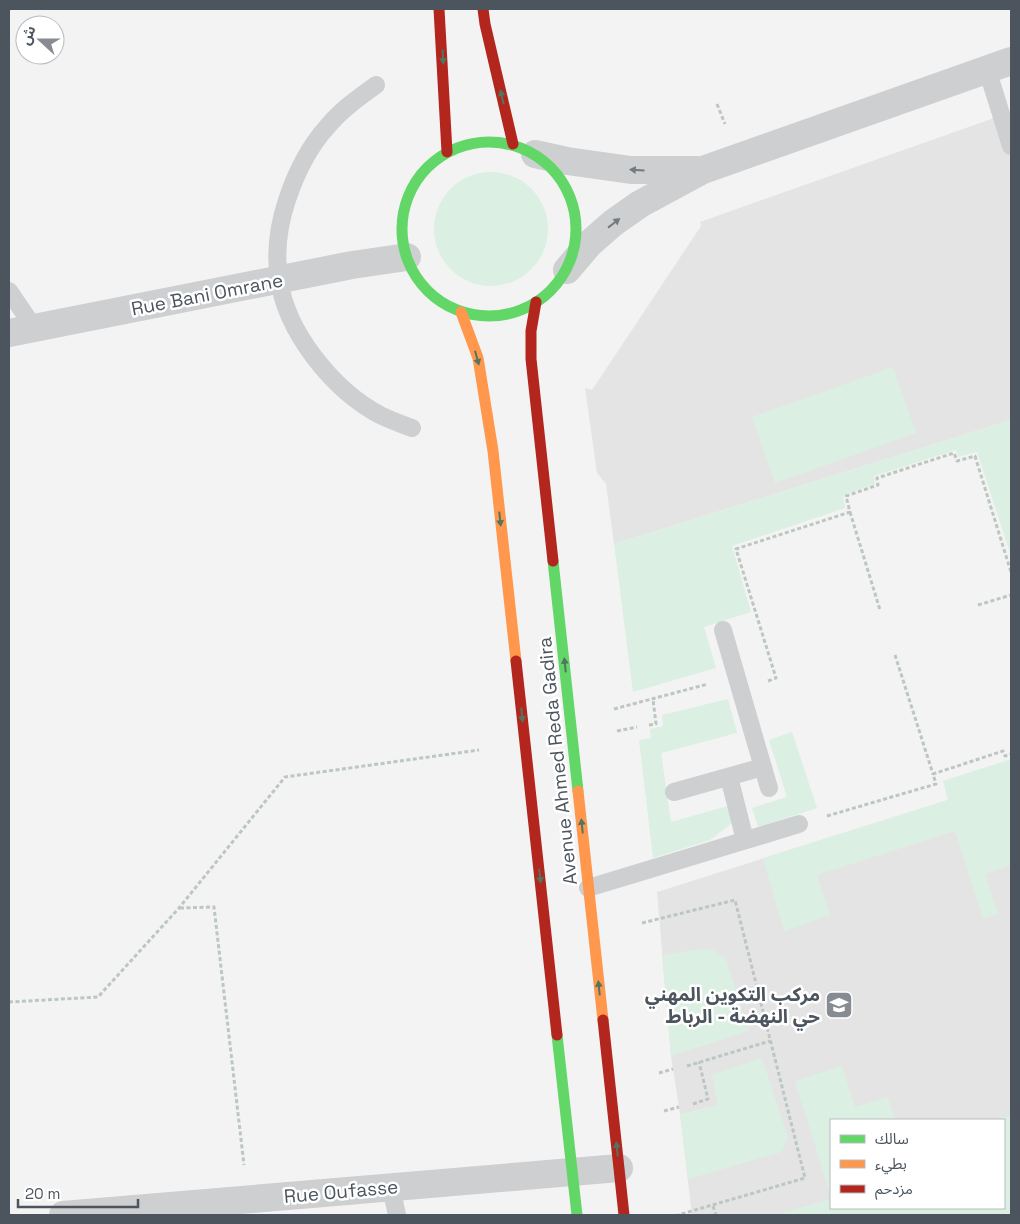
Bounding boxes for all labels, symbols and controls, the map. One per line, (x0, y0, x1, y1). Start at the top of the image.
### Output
north arrow (15, 15, 65, 65)
text: ش (16, 23, 40, 48)
one-way arrow (439, 50, 447, 66)
one-way arrow (498, 89, 506, 104)
one-way arrow (629, 166, 645, 174)
one-way arrow (607, 217, 620, 228)
street label: Rue Bani Omrane (129, 268, 285, 321)
one-way arrow (473, 351, 481, 366)
one-way arrow (496, 511, 504, 527)
street label: Avenue Ahmed Reda Gadira (532, 636, 583, 886)
one-way arrow (560, 656, 568, 672)
one-way arrow (518, 707, 526, 723)
one-way arrow (578, 818, 586, 834)
one-way arrow (536, 869, 544, 885)
one-way arrow (595, 979, 603, 995)
place label: مركب التكوين المهني حي النهضة - الرباط (645, 982, 820, 1031)
school or university icon: مركب التكوين المهني حي النهضة - الرباط (824, 990, 854, 1020)
legend (830, 1119, 1005, 1209)
text: سالك (875, 1129, 909, 1148)
one-way arrow (613, 1141, 621, 1157)
text: بطيء (875, 1154, 907, 1175)
street label: Rue Oufasse (283, 1174, 399, 1209)
scale bar (18, 1176, 138, 1208)
text: مزدحم (875, 1179, 913, 1200)
text: 20 m (25, 1184, 60, 1203)

